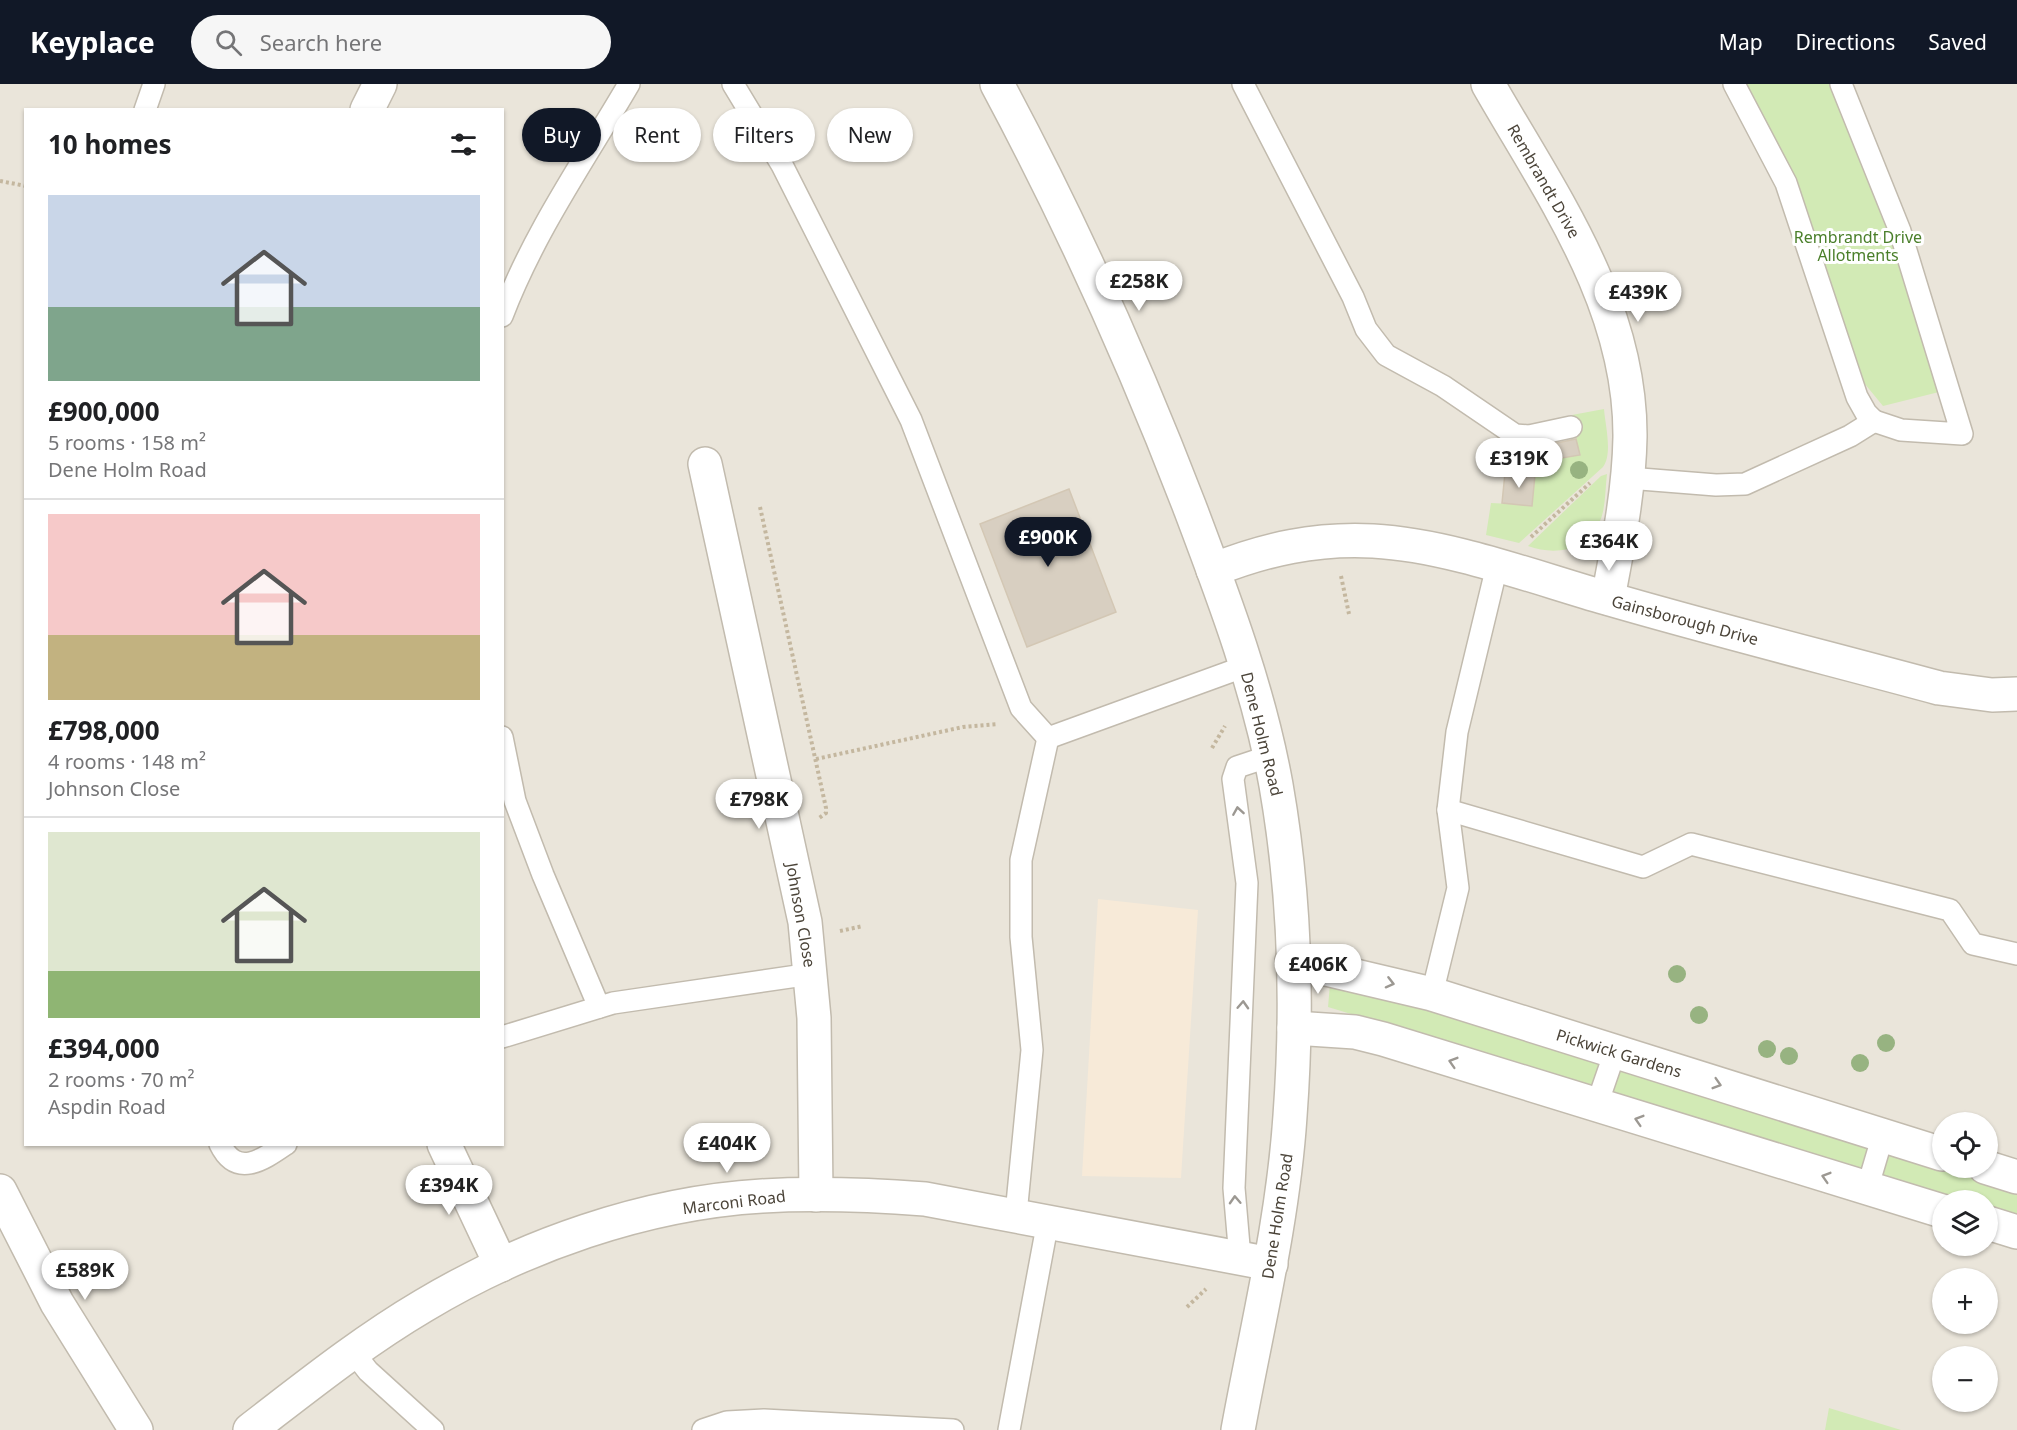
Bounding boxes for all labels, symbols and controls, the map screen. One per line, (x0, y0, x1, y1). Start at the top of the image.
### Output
search box (191, 15, 611, 69)
text: Keyplace (30, 23, 155, 61)
icon: search (212, 26, 245, 59)
text: Search here (260, 27, 382, 57)
text: Map (1719, 28, 1763, 56)
text: Directions (1796, 28, 1895, 56)
text: Saved (1928, 28, 1987, 56)
chip: Buy (522, 108, 601, 162)
chip: Rent (613, 108, 701, 162)
chip: Filters (713, 108, 815, 162)
chip: New (827, 108, 913, 162)
street label: Rembrandt Drive (1502, 120, 1586, 242)
text: 10 homes (48, 126, 172, 162)
icon: filters (447, 128, 480, 161)
park label: Rembrandt Drive Allotments (1794, 226, 1922, 266)
icon: home (210, 234, 318, 342)
pin: £258K (1097, 261, 1181, 312)
text: £258K (1109, 267, 1169, 294)
pin: £439K (1596, 272, 1680, 323)
text: £439K (1608, 278, 1668, 305)
text: £900,000 (48, 393, 160, 429)
text: 5 rooms · 158 m² (48, 429, 206, 456)
pin: £319K (1477, 438, 1561, 489)
text: £319K (1489, 444, 1549, 471)
text: Dene Holm Road (48, 456, 207, 483)
pin: £900K (1006, 517, 1090, 568)
pin: £364K (1567, 521, 1651, 572)
text: £900K (1018, 523, 1078, 550)
text: £364K (1579, 527, 1639, 554)
icon: home (210, 553, 318, 661)
street label: Gainsborough Drive (1609, 590, 1761, 650)
street label: Dene Holm Road (1236, 670, 1288, 798)
text: £798,000 (48, 712, 160, 748)
text: 4 rooms · 148 m² (48, 748, 206, 775)
text: Johnson Close (48, 775, 180, 802)
pin: £798K (717, 779, 801, 830)
text: £798K (729, 785, 789, 812)
one-way arrow (1232, 806, 1245, 816)
street label: Johnson Close (781, 859, 821, 969)
icon: home (210, 871, 318, 979)
pin: £406K (1276, 944, 1360, 995)
text: £406K (1288, 950, 1348, 977)
one-way arrow (1385, 976, 1395, 989)
one-way arrow (1237, 1001, 1249, 1010)
street label: Pickwick Gardens (1553, 1023, 1685, 1083)
text: £394,000 (48, 1030, 160, 1066)
one-way arrow (1448, 1056, 1459, 1069)
text: 2 rooms · 70 m² (48, 1066, 195, 1093)
one-way arrow (1711, 1077, 1722, 1089)
text: Aspdin Road (48, 1093, 166, 1120)
map controls (1932, 1112, 1998, 1412)
button: locate (1932, 1112, 1998, 1178)
one-way arrow (1634, 1115, 1645, 1127)
pin: £404K (685, 1123, 769, 1174)
text: £404K (697, 1129, 757, 1156)
street label: Dene Holm Road (1256, 1152, 1298, 1280)
pin: £394K (407, 1165, 491, 1216)
text: £394K (419, 1171, 479, 1198)
one-way arrow (1821, 1172, 1832, 1184)
street label: Marconi Road (681, 1185, 787, 1219)
button: layers (1932, 1190, 1998, 1256)
one-way arrow (1228, 1195, 1241, 1204)
pin: £589K (43, 1250, 127, 1301)
text: £589K (55, 1256, 115, 1283)
button: + (1932, 1268, 1998, 1334)
button: − (1932, 1346, 1998, 1412)

